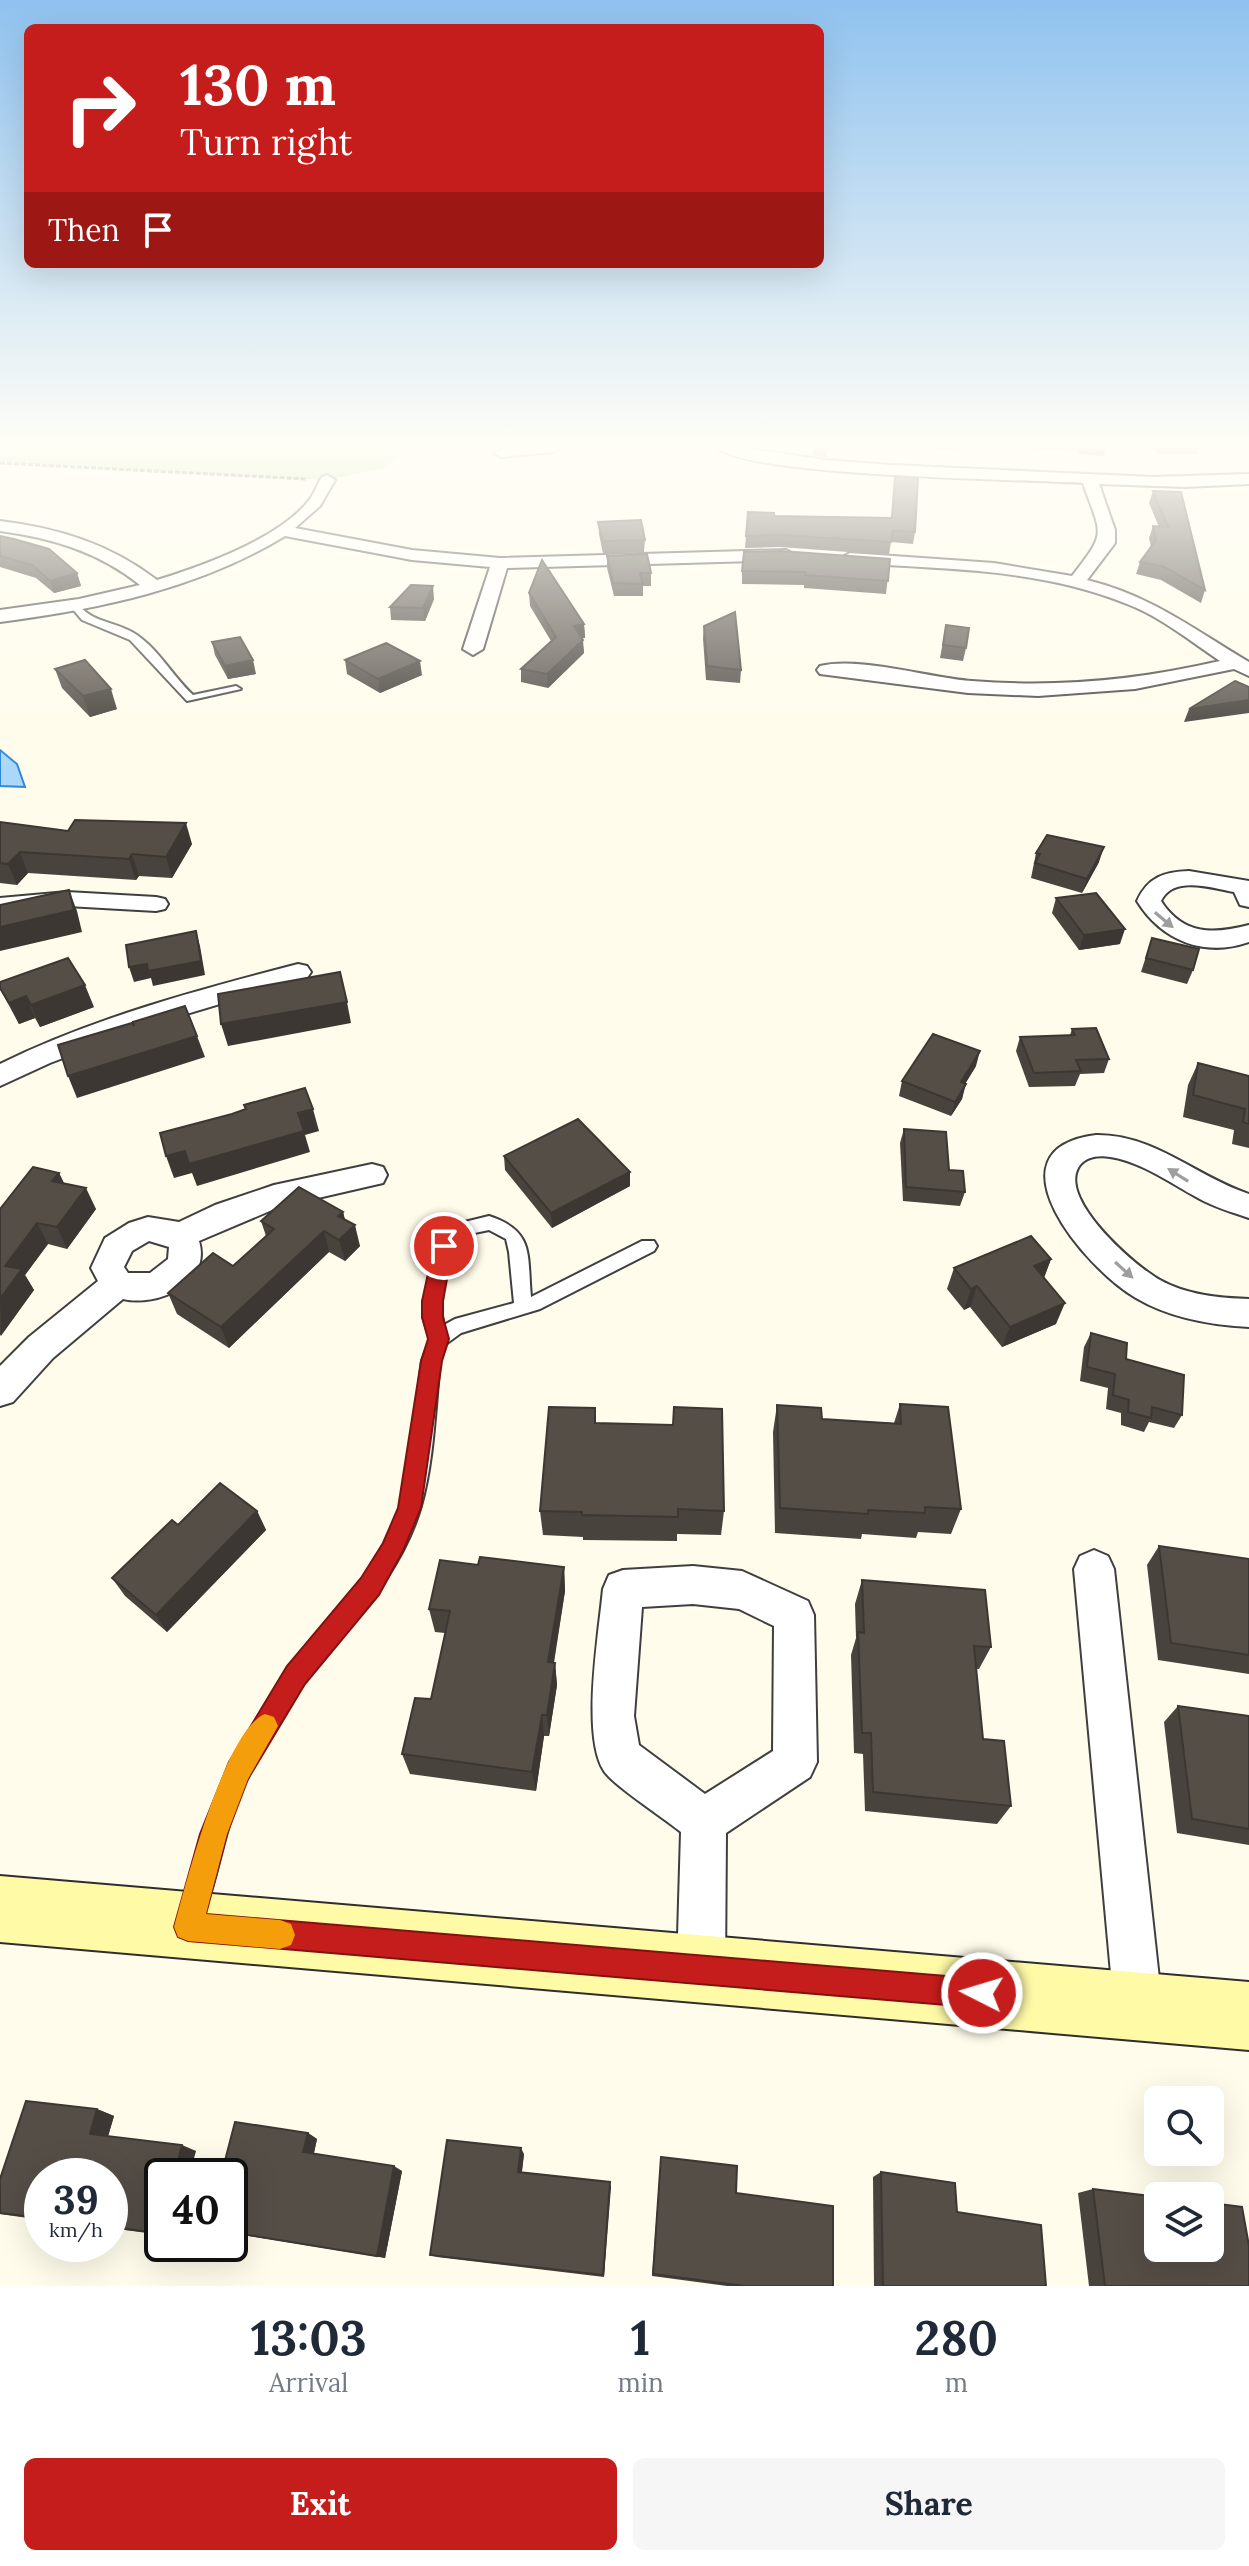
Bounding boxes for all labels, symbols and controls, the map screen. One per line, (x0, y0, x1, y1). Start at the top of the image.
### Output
text: 130 m (180, 49, 336, 120)
icon: right (48, 56, 152, 160)
text: Turn right (180, 119, 353, 165)
icon: arrive (136, 208, 180, 252)
text: Then (48, 211, 120, 249)
one-way arrow (1154, 911, 1174, 928)
one-way arrow (1167, 1168, 1189, 1182)
pin (410, 1212, 478, 1280)
icon: arrive (422, 1224, 466, 1268)
one-way arrow (1114, 1261, 1133, 1279)
position arrow (940, 1951, 1024, 2035)
map controls (1144, 2086, 1224, 2262)
button: search (1144, 2086, 1224, 2166)
speed limit sign: 40 (144, 2158, 248, 2262)
text: 39 (53, 2174, 99, 2225)
button: layers (1144, 2182, 1224, 2262)
text: km/h (49, 2217, 103, 2242)
text: 13:03 (251, 2307, 367, 2368)
text: 1 (631, 2307, 650, 2368)
text: 280 (915, 2307, 998, 2368)
text: Arrival (269, 2366, 348, 2399)
text: min (617, 2366, 664, 2399)
text: m (945, 2366, 968, 2399)
button: Exit (24, 2458, 617, 2550)
button: Share (633, 2458, 1225, 2550)

